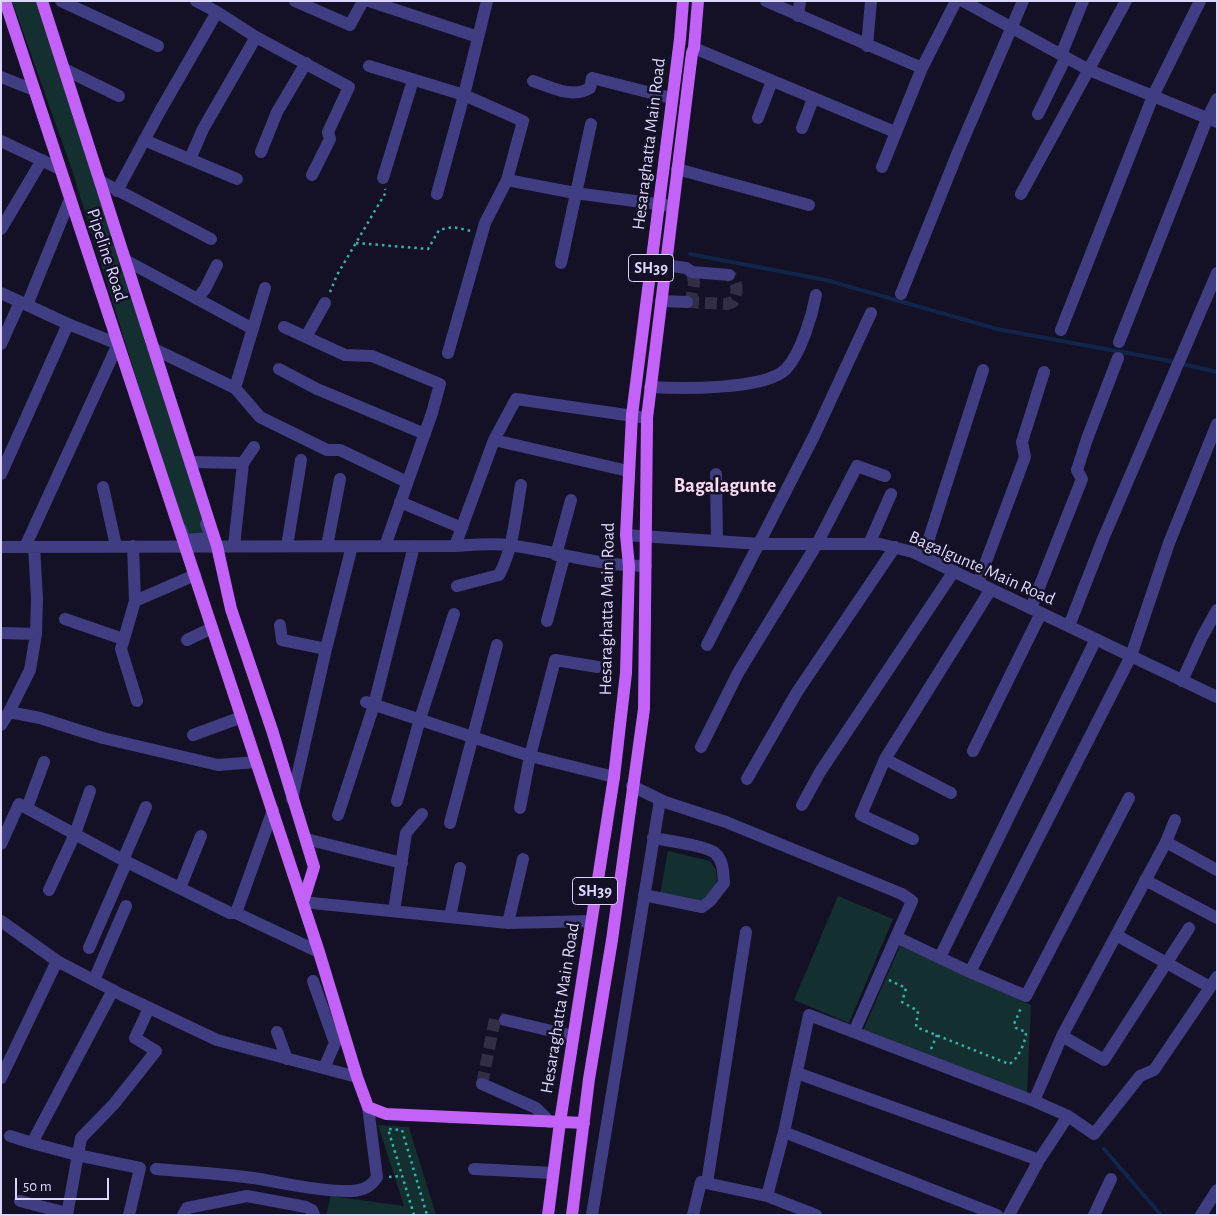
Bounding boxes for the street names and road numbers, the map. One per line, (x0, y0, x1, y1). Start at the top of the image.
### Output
street label: Hesaraghatta Main Road (628, 57, 670, 231)
street label: Pipeline Road (82, 206, 132, 304)
road number: SH39 (628, 254, 674, 282)
street label: Hesaraghatta Main Road (595, 522, 619, 696)
street label: Bagalgunte Main Road (906, 526, 1058, 610)
road number: SH39 (572, 878, 618, 904)
street label: Hesaraghatta Main Road (536, 921, 584, 1095)

